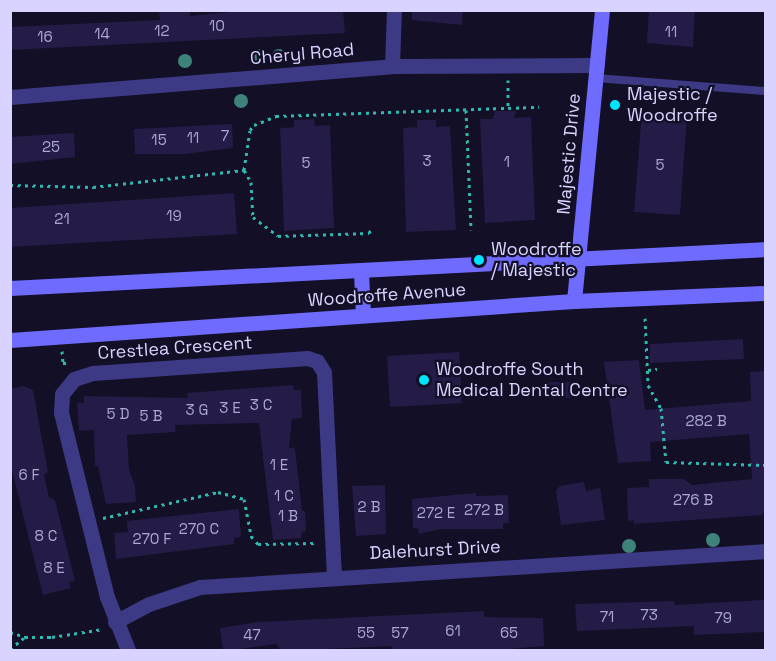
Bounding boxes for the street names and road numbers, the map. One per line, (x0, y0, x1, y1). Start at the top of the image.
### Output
street label: Cheryl Road (249, 39, 355, 69)
street label: Majestic Drive (553, 93, 585, 215)
street label: Woodroffe Avenue (307, 279, 467, 311)
street label: Crestlea Crescent (97, 332, 253, 364)
street label: Dalehurst Drive (369, 536, 501, 564)

